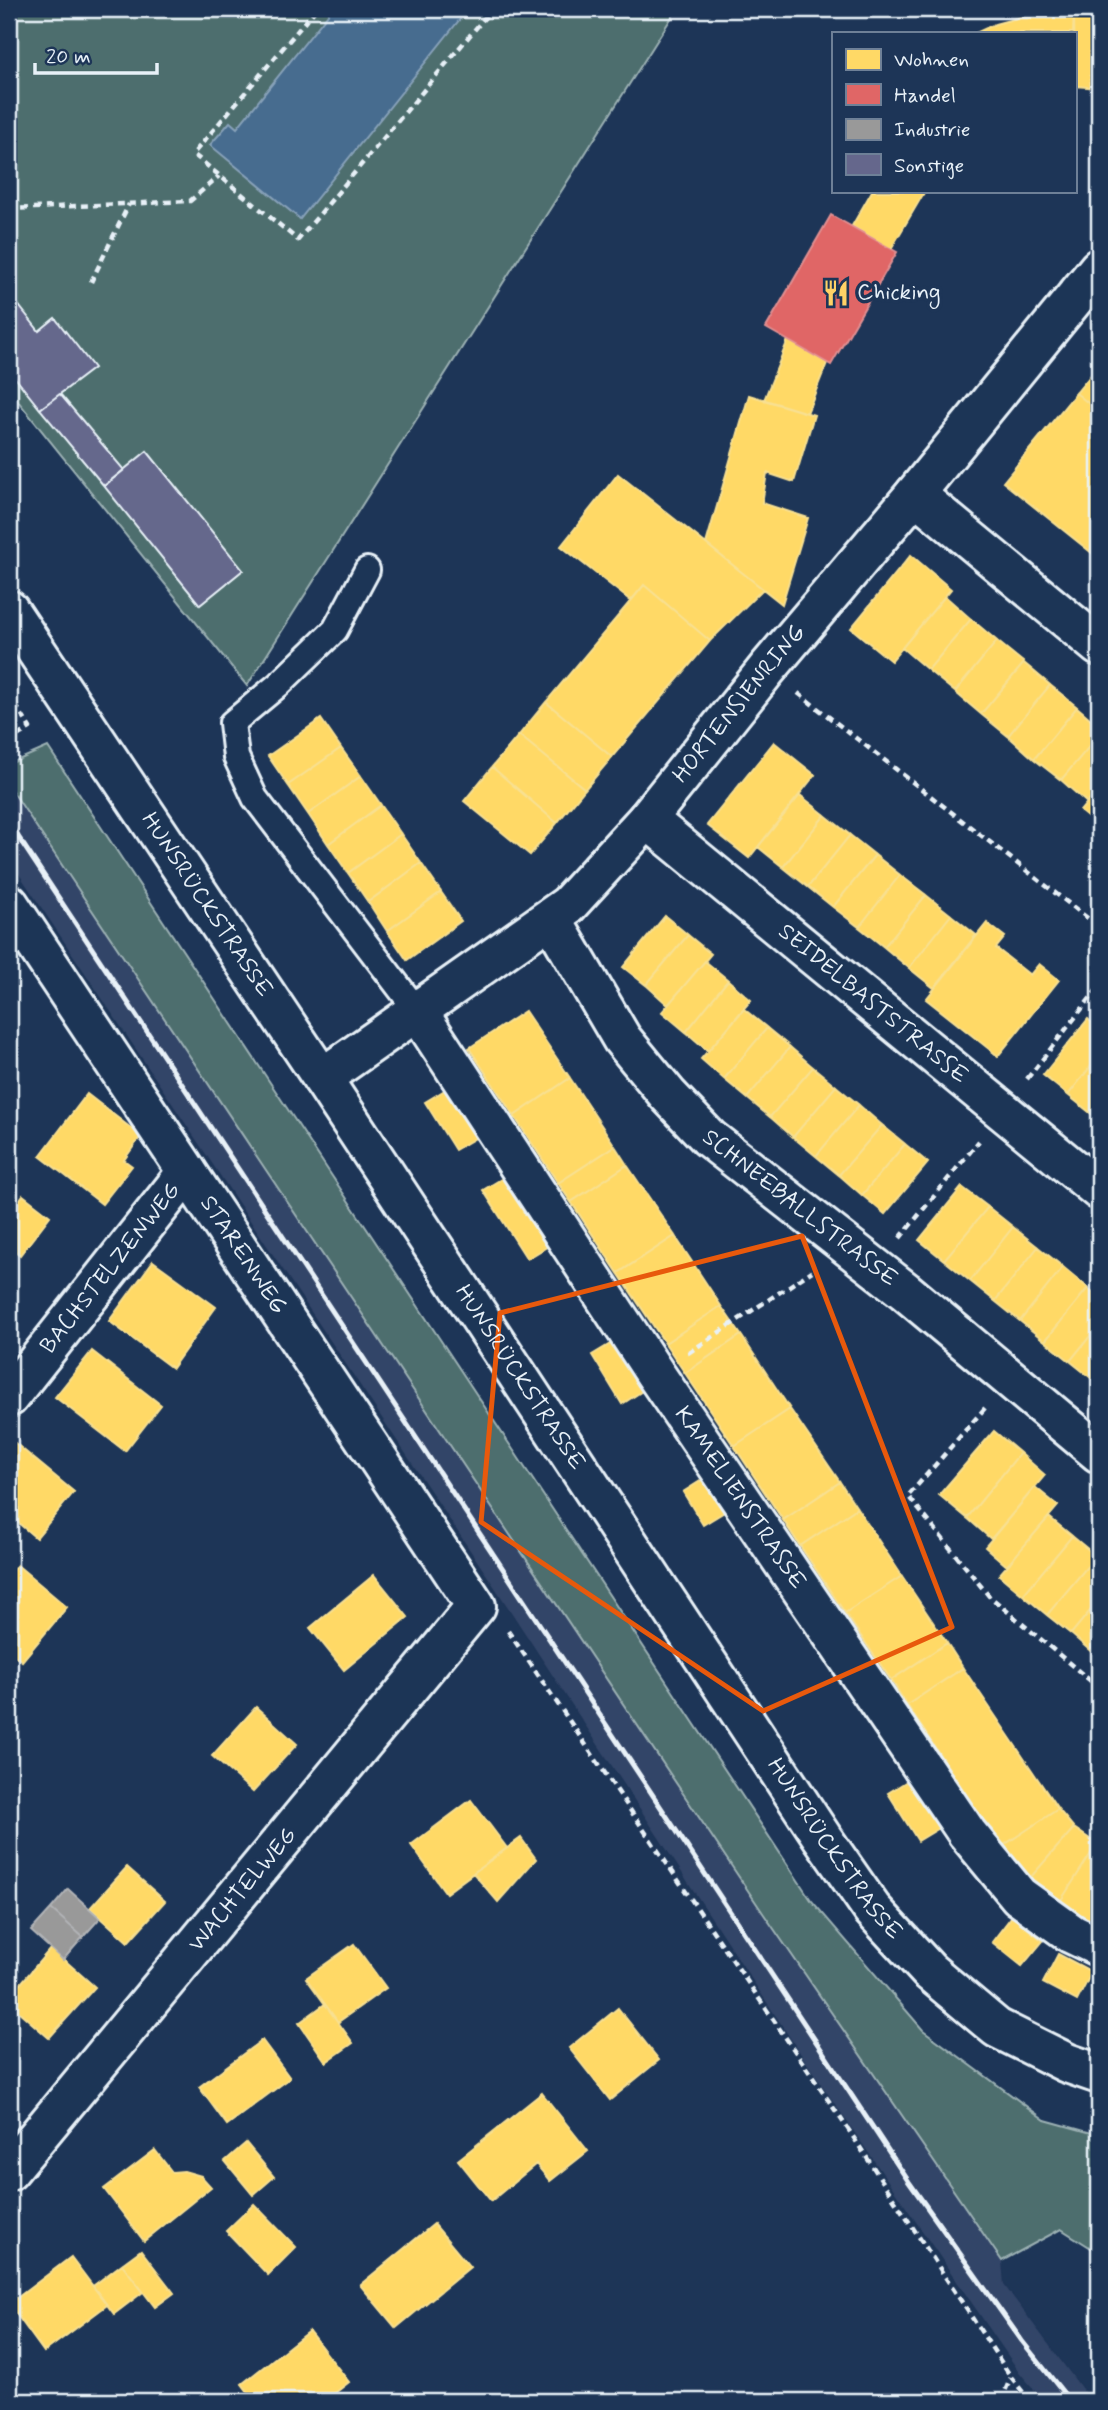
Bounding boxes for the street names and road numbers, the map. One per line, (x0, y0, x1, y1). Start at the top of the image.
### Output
street label: HORTENSIENRING (666, 619, 813, 790)
street label: HUNSRÜCKSTRASSE (134, 807, 279, 1003)
street label: SEIDELBASTSTRASSE (771, 917, 974, 1091)
street label: SCHNEEBALLSTRASSE (696, 1123, 903, 1294)
street label: BACHSTELZENWEG (34, 1177, 188, 1360)
street label: STARENWEG (192, 1190, 293, 1321)
street label: HUNSRÜCKSTRASSE (447, 1279, 592, 1476)
street label: KAMELIENSTRASSE (667, 1401, 812, 1596)
street label: HUNSRÜCKSTRASSE (759, 1753, 908, 1947)
street label: WACHTELWEG (182, 1821, 304, 1959)

